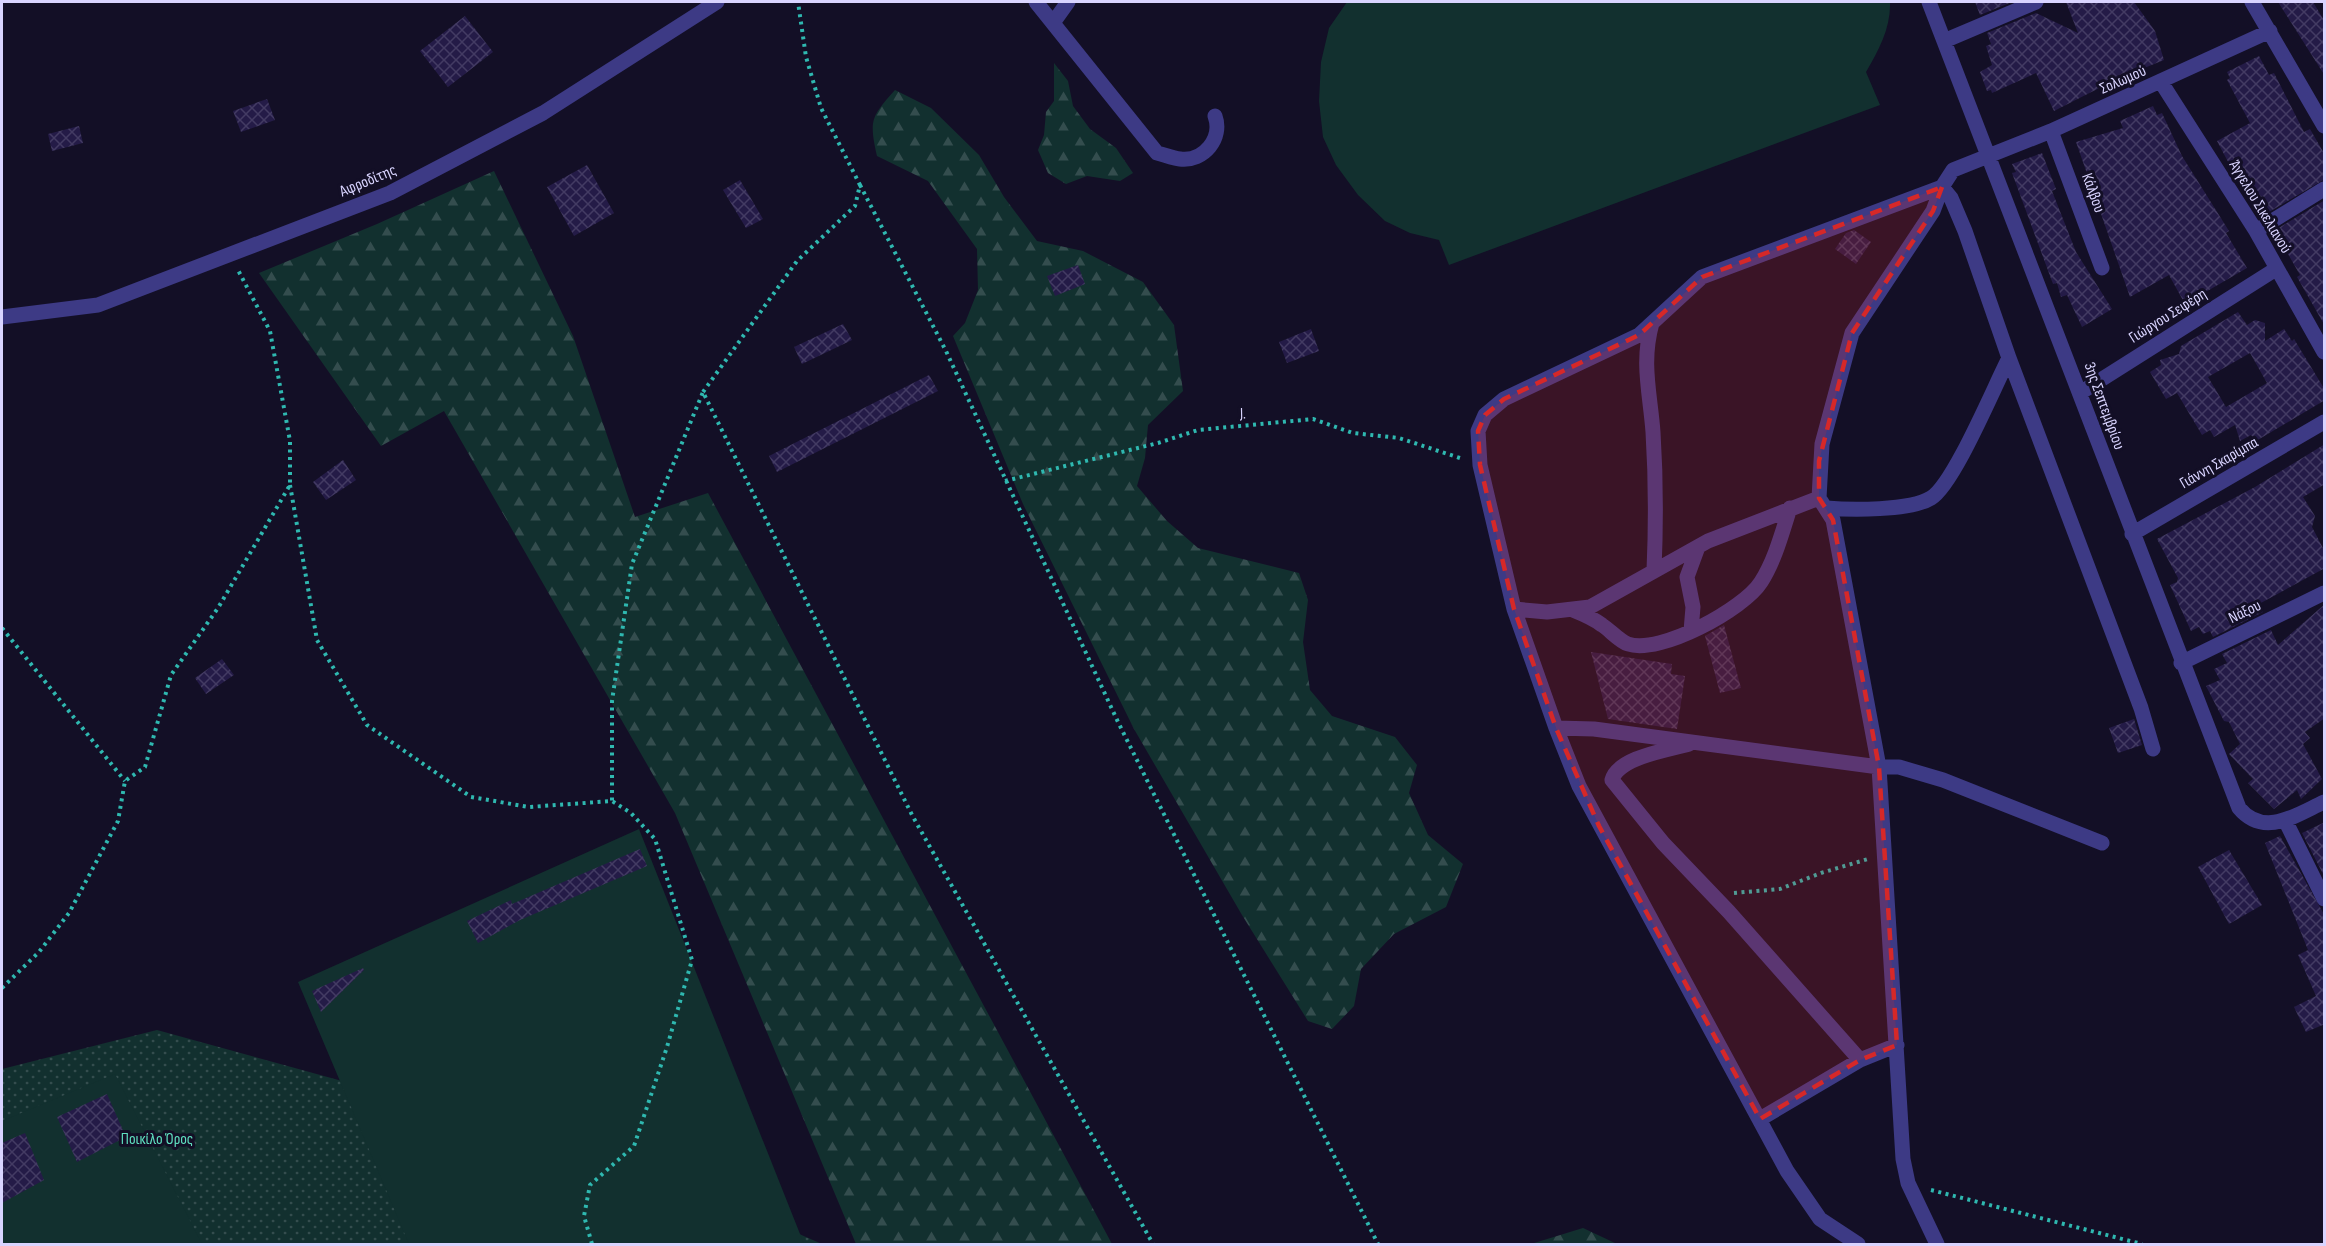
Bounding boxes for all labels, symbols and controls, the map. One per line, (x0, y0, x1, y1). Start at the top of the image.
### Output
street label: Σολωμού (2097, 61, 2149, 99)
street label: Άγγελου Σικελιανού (2225, 157, 2295, 257)
street label: Αφροδίτης (336, 161, 399, 202)
street label: Κάλβου (2077, 171, 2109, 215)
street label: Γιώργου Σεφέρη (2126, 285, 2210, 347)
street label: 3ης Σεπτεμβρίου (2079, 360, 2129, 452)
street label: J. (1239, 404, 1246, 424)
street label: Γιάννη Σκαρίμπα (2176, 433, 2262, 493)
street label: Νάξου (2226, 596, 2264, 628)
park label: Ποικίλο Όρος (121, 1130, 193, 1149)

